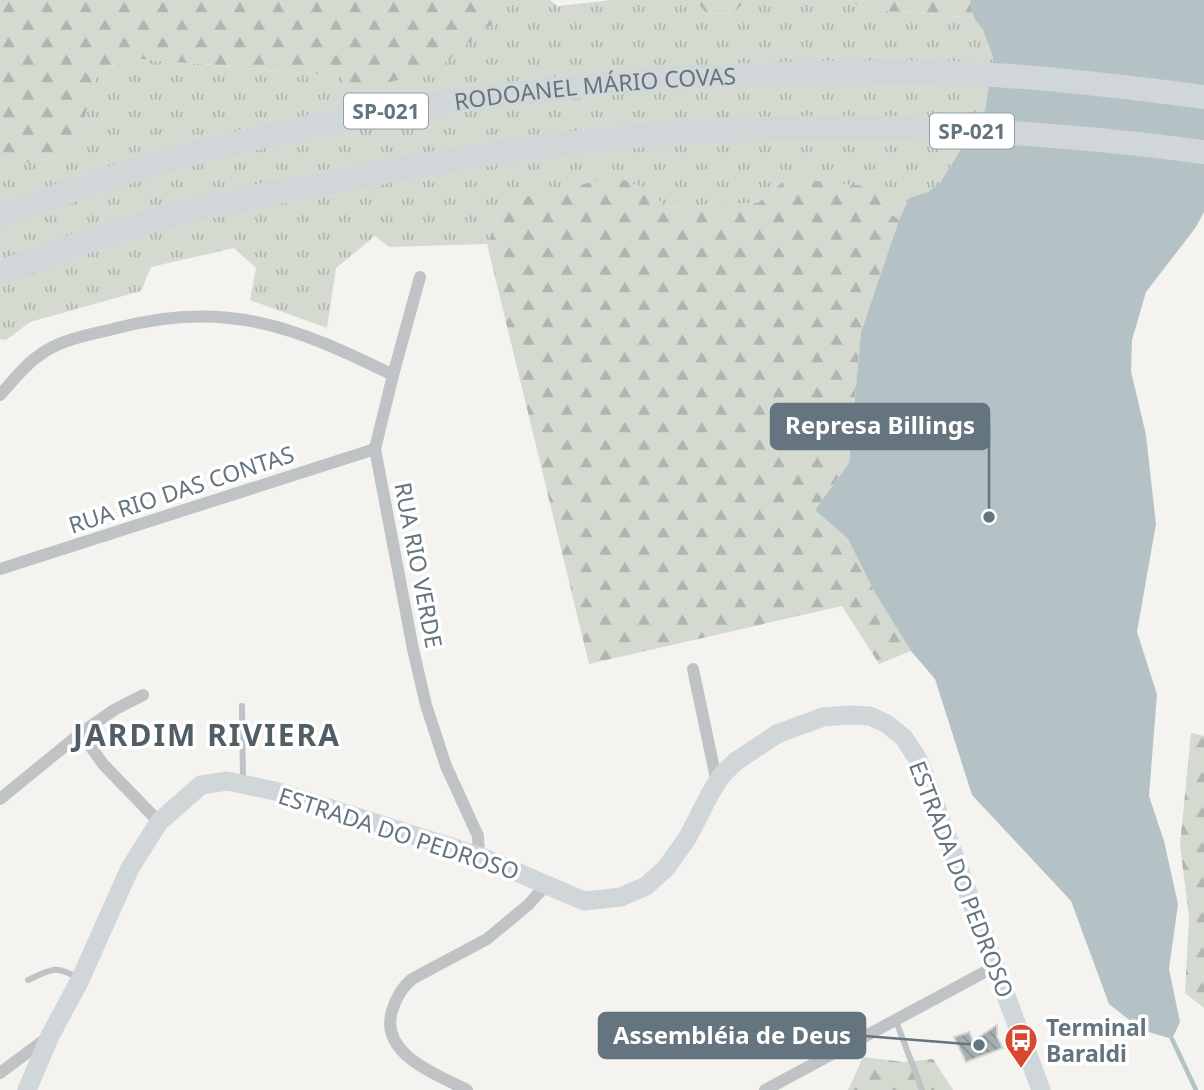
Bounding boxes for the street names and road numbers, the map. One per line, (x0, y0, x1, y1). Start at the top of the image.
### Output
street label: RODOANEL MÁRIO COVAS (452, 59, 737, 117)
road number: SP-021 (344, 94, 428, 128)
road number: SP-021 (930, 114, 1014, 148)
street label: RUA RIO DAS CONTAS (64, 437, 298, 541)
street label: RUA RIO VERDE (387, 479, 451, 651)
street label: ESTRADA DO PEDROSO (902, 756, 1022, 1002)
street label: ESTRADA DO PEDROSO (275, 779, 523, 887)

